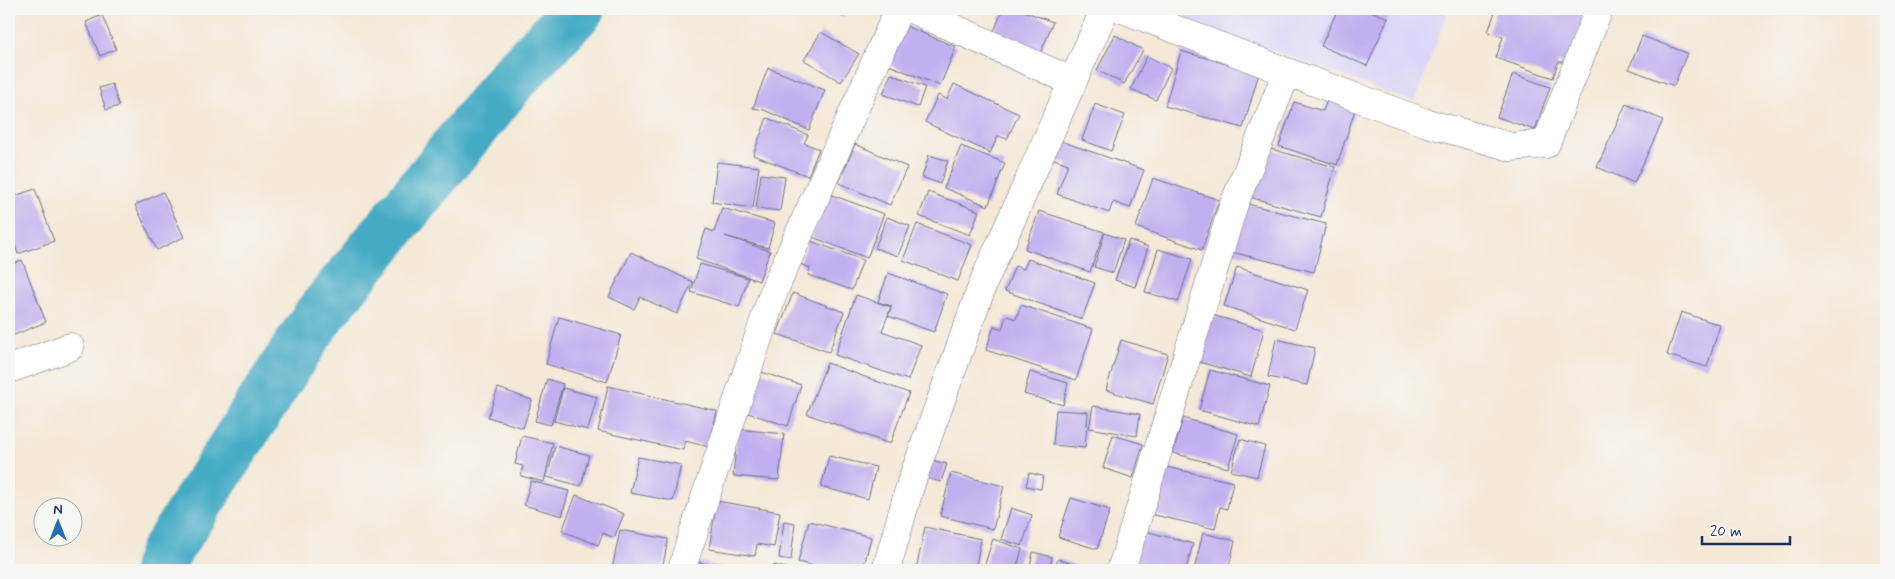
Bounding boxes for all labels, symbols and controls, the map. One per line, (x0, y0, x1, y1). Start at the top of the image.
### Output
north arrow (32, 496, 82, 546)
text: N (53, 501, 63, 519)
scale bar (1702, 514, 1790, 546)
text: 20 m (1710, 522, 1742, 542)

